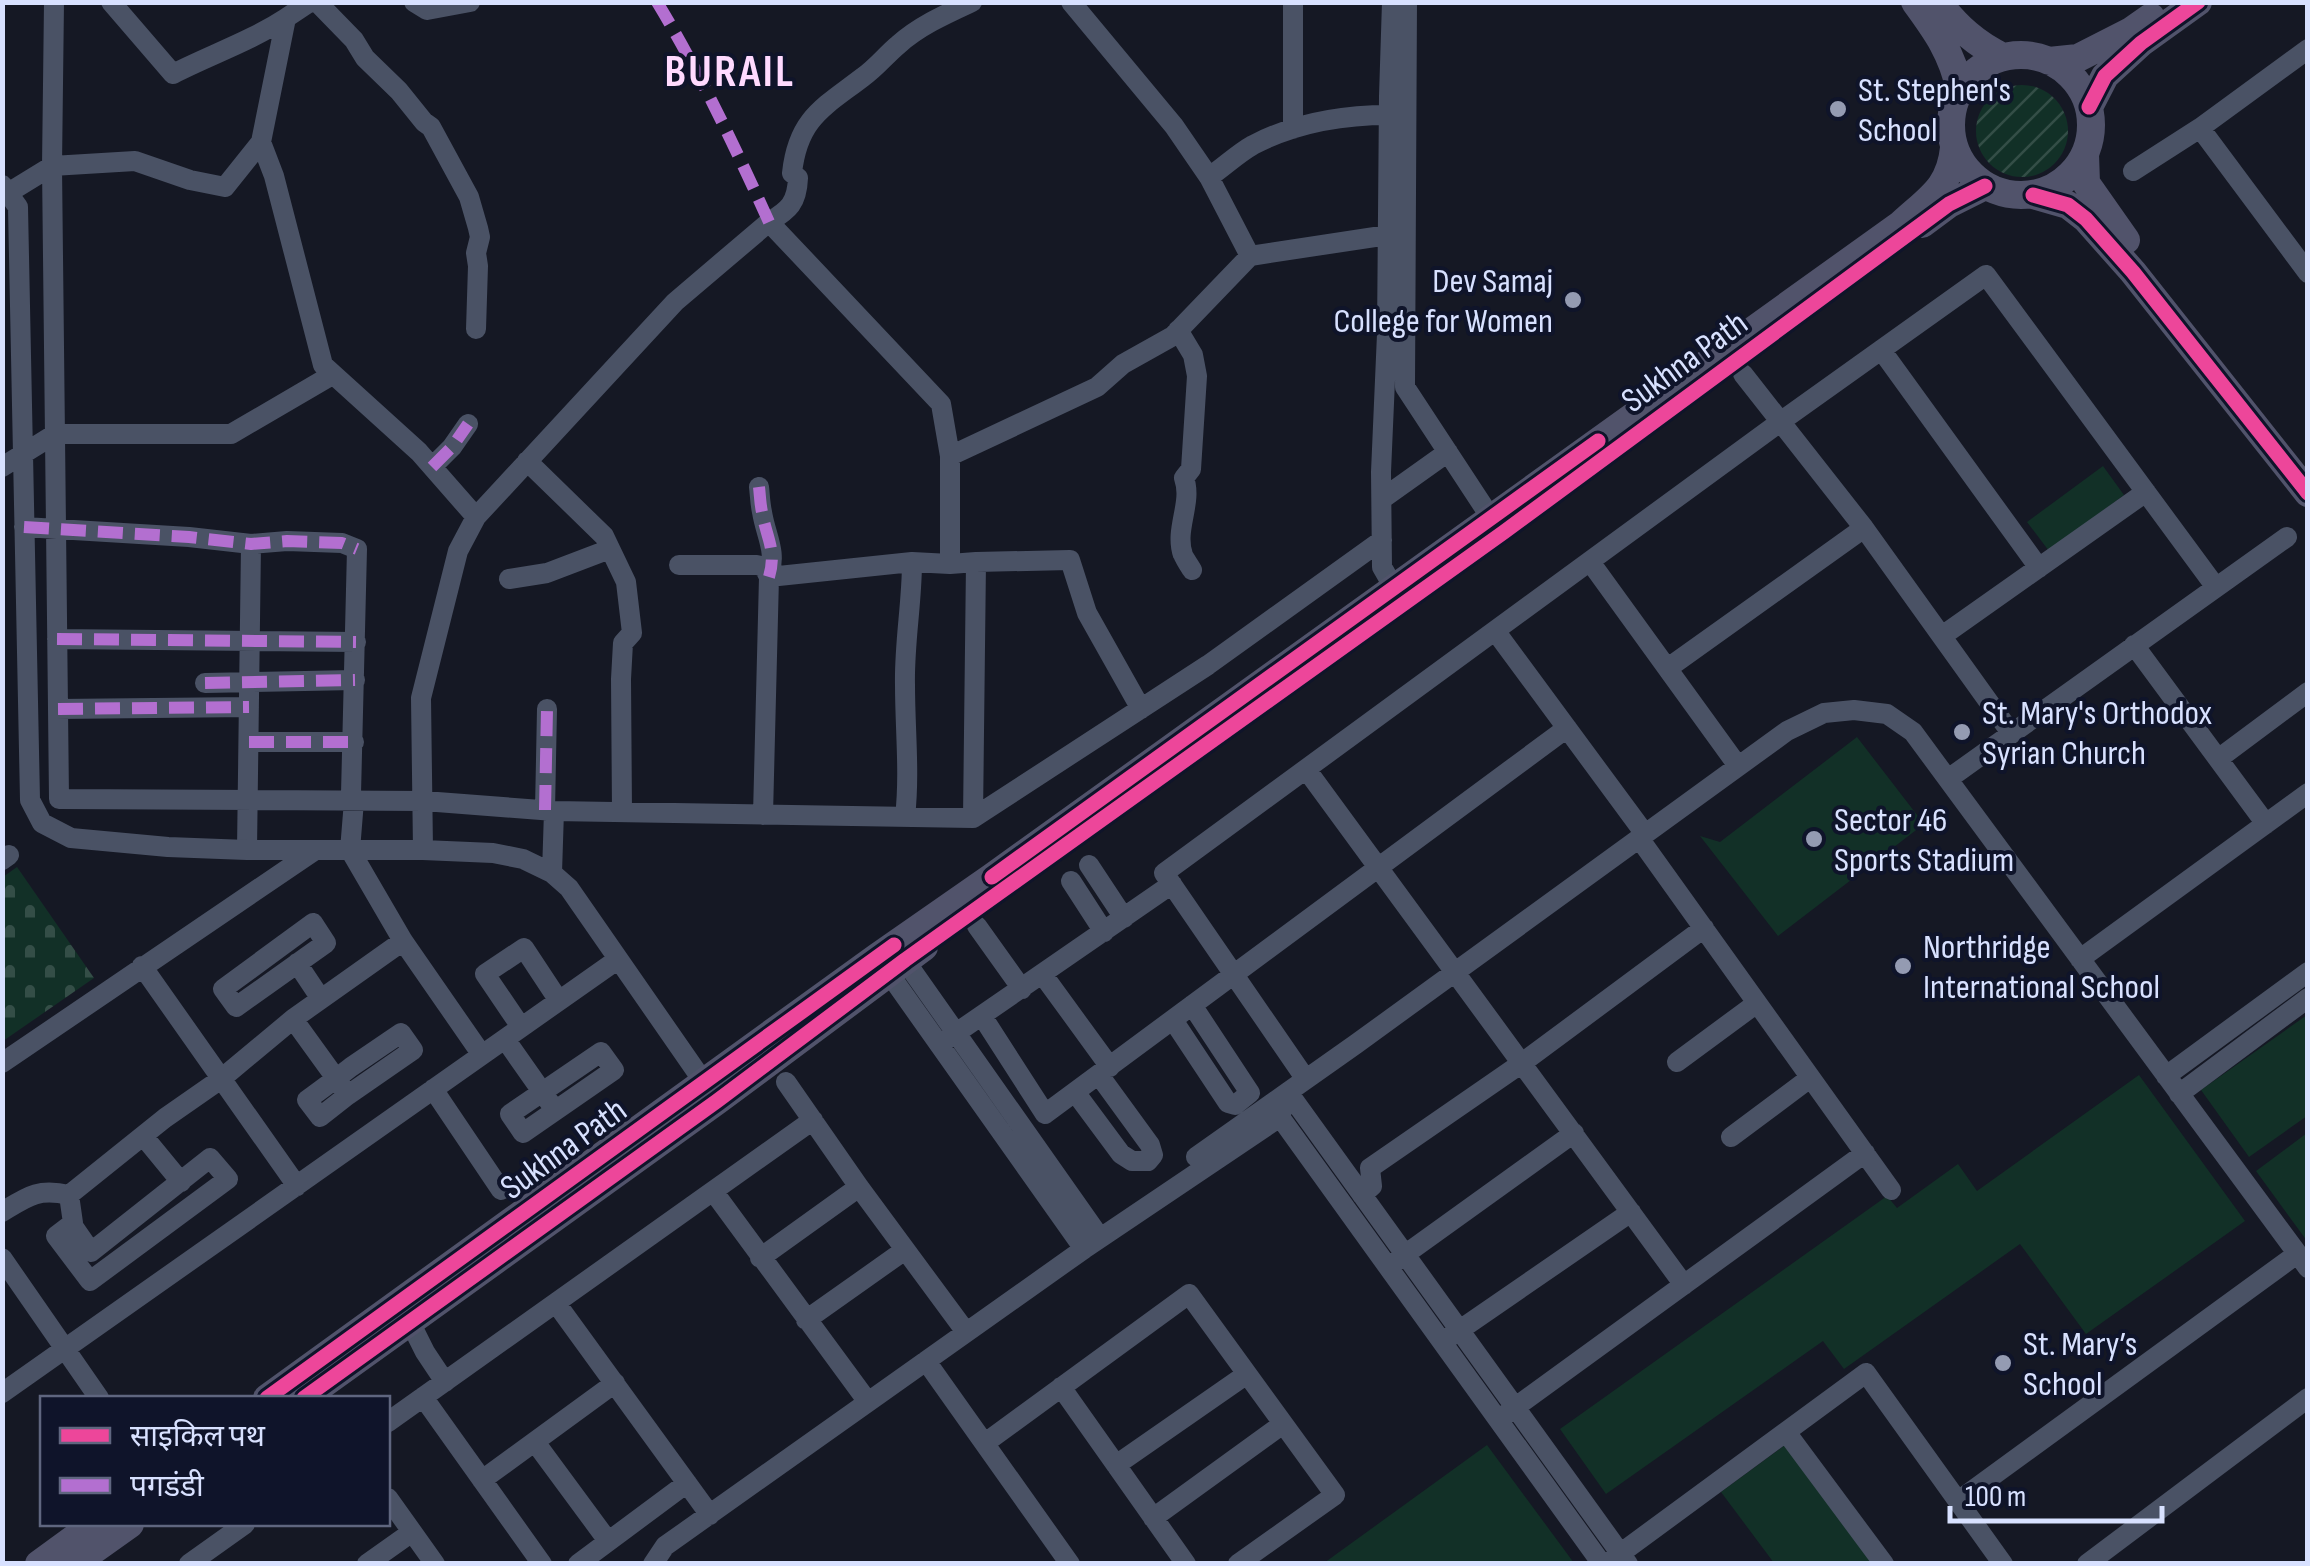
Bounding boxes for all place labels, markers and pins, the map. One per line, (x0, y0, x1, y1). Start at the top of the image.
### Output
place label: St. Stephen's School (1858, 69, 2011, 152)
marker: St. Stephen's School (1827, 98, 1849, 120)
place label: Dev Samaj College for Women (1334, 260, 1553, 343)
marker: Dev Samaj College for Women (1562, 289, 1584, 311)
place label: St. Mary's Orthodox Syrian Church (1982, 692, 2212, 775)
marker: St. Mary's Orthodox Syrian Church (1951, 721, 1973, 743)
place label: Sector 46 Sports Stadium (1834, 799, 2014, 882)
marker: Sector 46 Sports Stadium (1803, 828, 1825, 850)
place label: Northridge International School (1923, 926, 2160, 1009)
marker: Northridge International School (1892, 955, 1914, 977)
place label: St. Mary’s School (2023, 1323, 2137, 1406)
marker: St. Mary’s School (1992, 1352, 2014, 1374)

